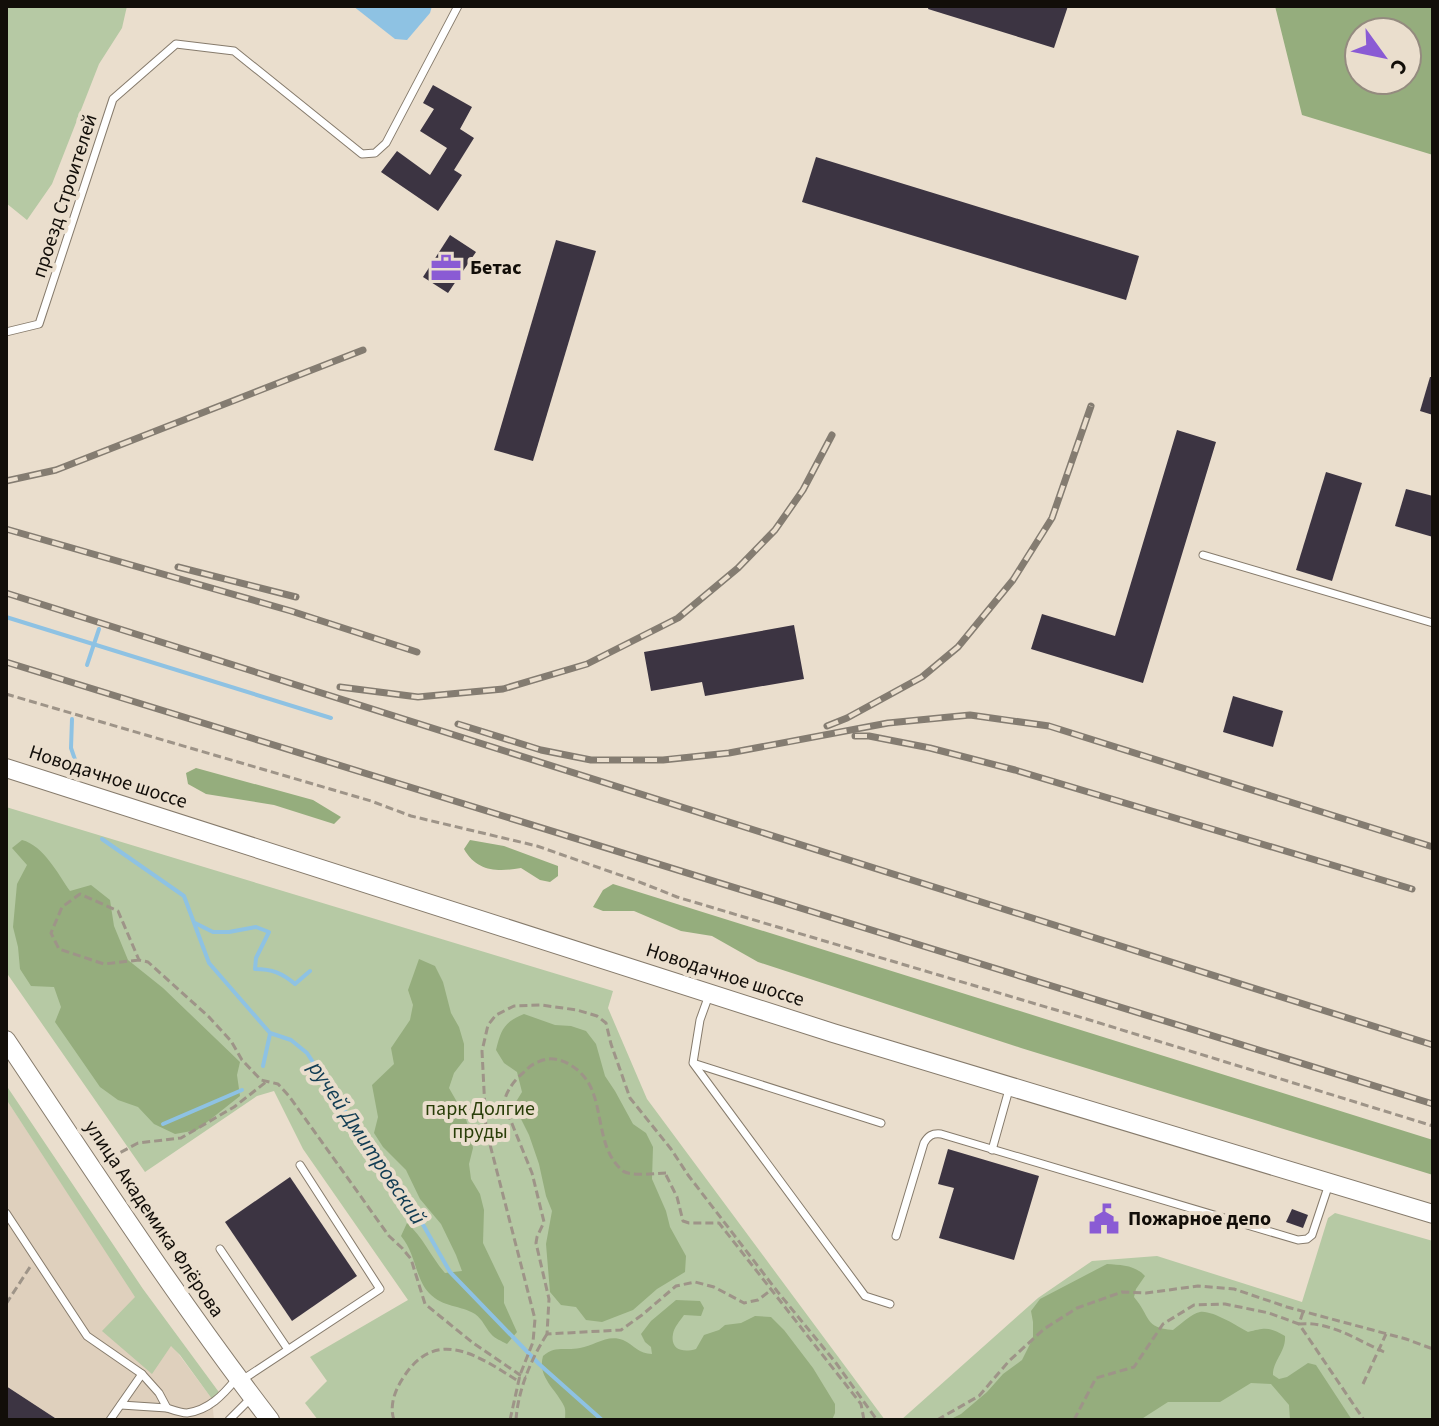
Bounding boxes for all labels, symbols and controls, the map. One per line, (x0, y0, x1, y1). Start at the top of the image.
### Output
north arrow (1343, 16, 1423, 96)
text: С (1382, 52, 1416, 81)
street label: проезд Строителей (25, 110, 105, 282)
office icon: Бетас (429, 251, 463, 285)
place label: Бетас (470, 254, 521, 282)
street label: Новодачное шоссе (25, 738, 191, 816)
street label: Новодачное шоссе (642, 936, 808, 1014)
water label: ручей Дмитровский (300, 1054, 434, 1231)
park label: парк Долгие пруды (425, 1095, 535, 1146)
street label: улица Академика Флёрова (77, 1115, 231, 1323)
public building icon: Пожарное депо (1087, 1202, 1121, 1236)
place label: Пожарное депо (1128, 1205, 1271, 1233)

